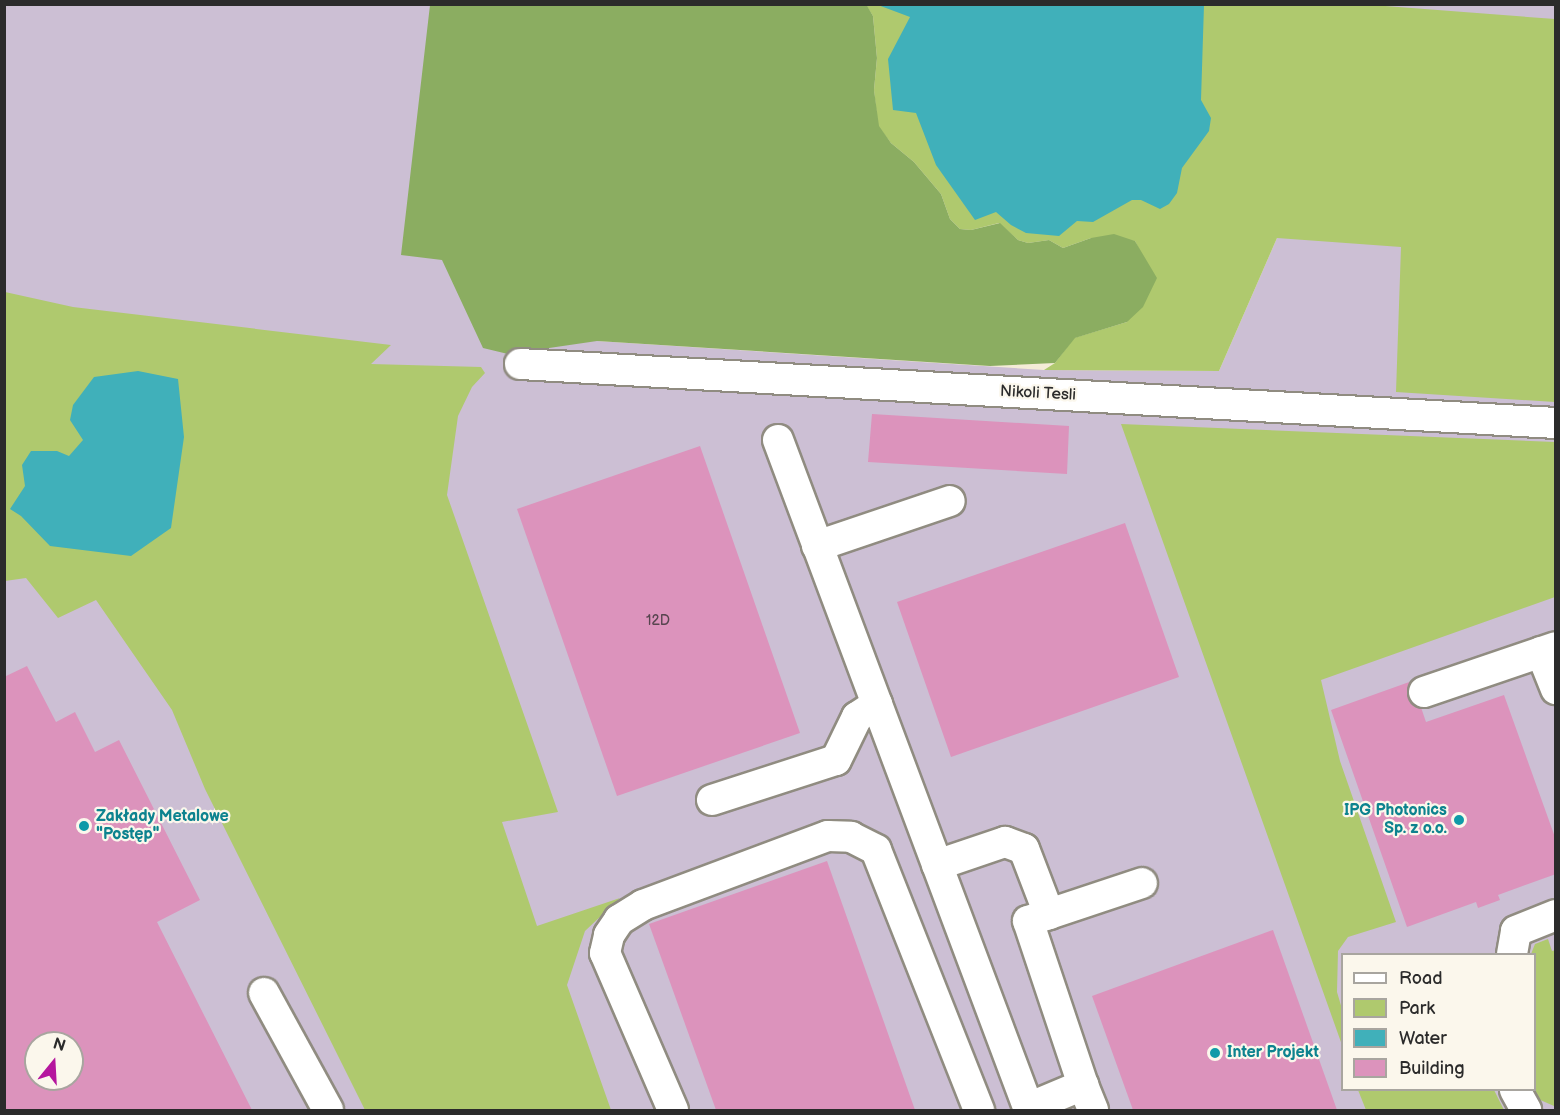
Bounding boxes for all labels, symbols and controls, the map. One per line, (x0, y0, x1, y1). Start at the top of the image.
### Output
street label: Nikoli Tesli (999, 382, 1077, 406)
house number: 12D (646, 613, 670, 629)
place label: IPG Photonics Sp. z o.o. (1344, 801, 1447, 839)
place label: Zakłady Metalowe "Postęp" (96, 807, 229, 845)
marker: IPG Photonics Sp. z o.o. (1452, 813, 1466, 827)
marker: Zakłady Metalowe "Postęp" (77, 819, 91, 833)
legend (1341, 953, 1536, 1091)
text: Road (1399, 968, 1443, 989)
text: Park (1399, 998, 1435, 1019)
text: Water (1399, 1028, 1447, 1049)
north arrow (24, 1031, 84, 1091)
text: N (50, 1034, 68, 1056)
place label: Inter Projekt (1227, 1043, 1319, 1063)
marker: Inter Projekt (1208, 1046, 1222, 1060)
text: Building (1399, 1058, 1465, 1079)

